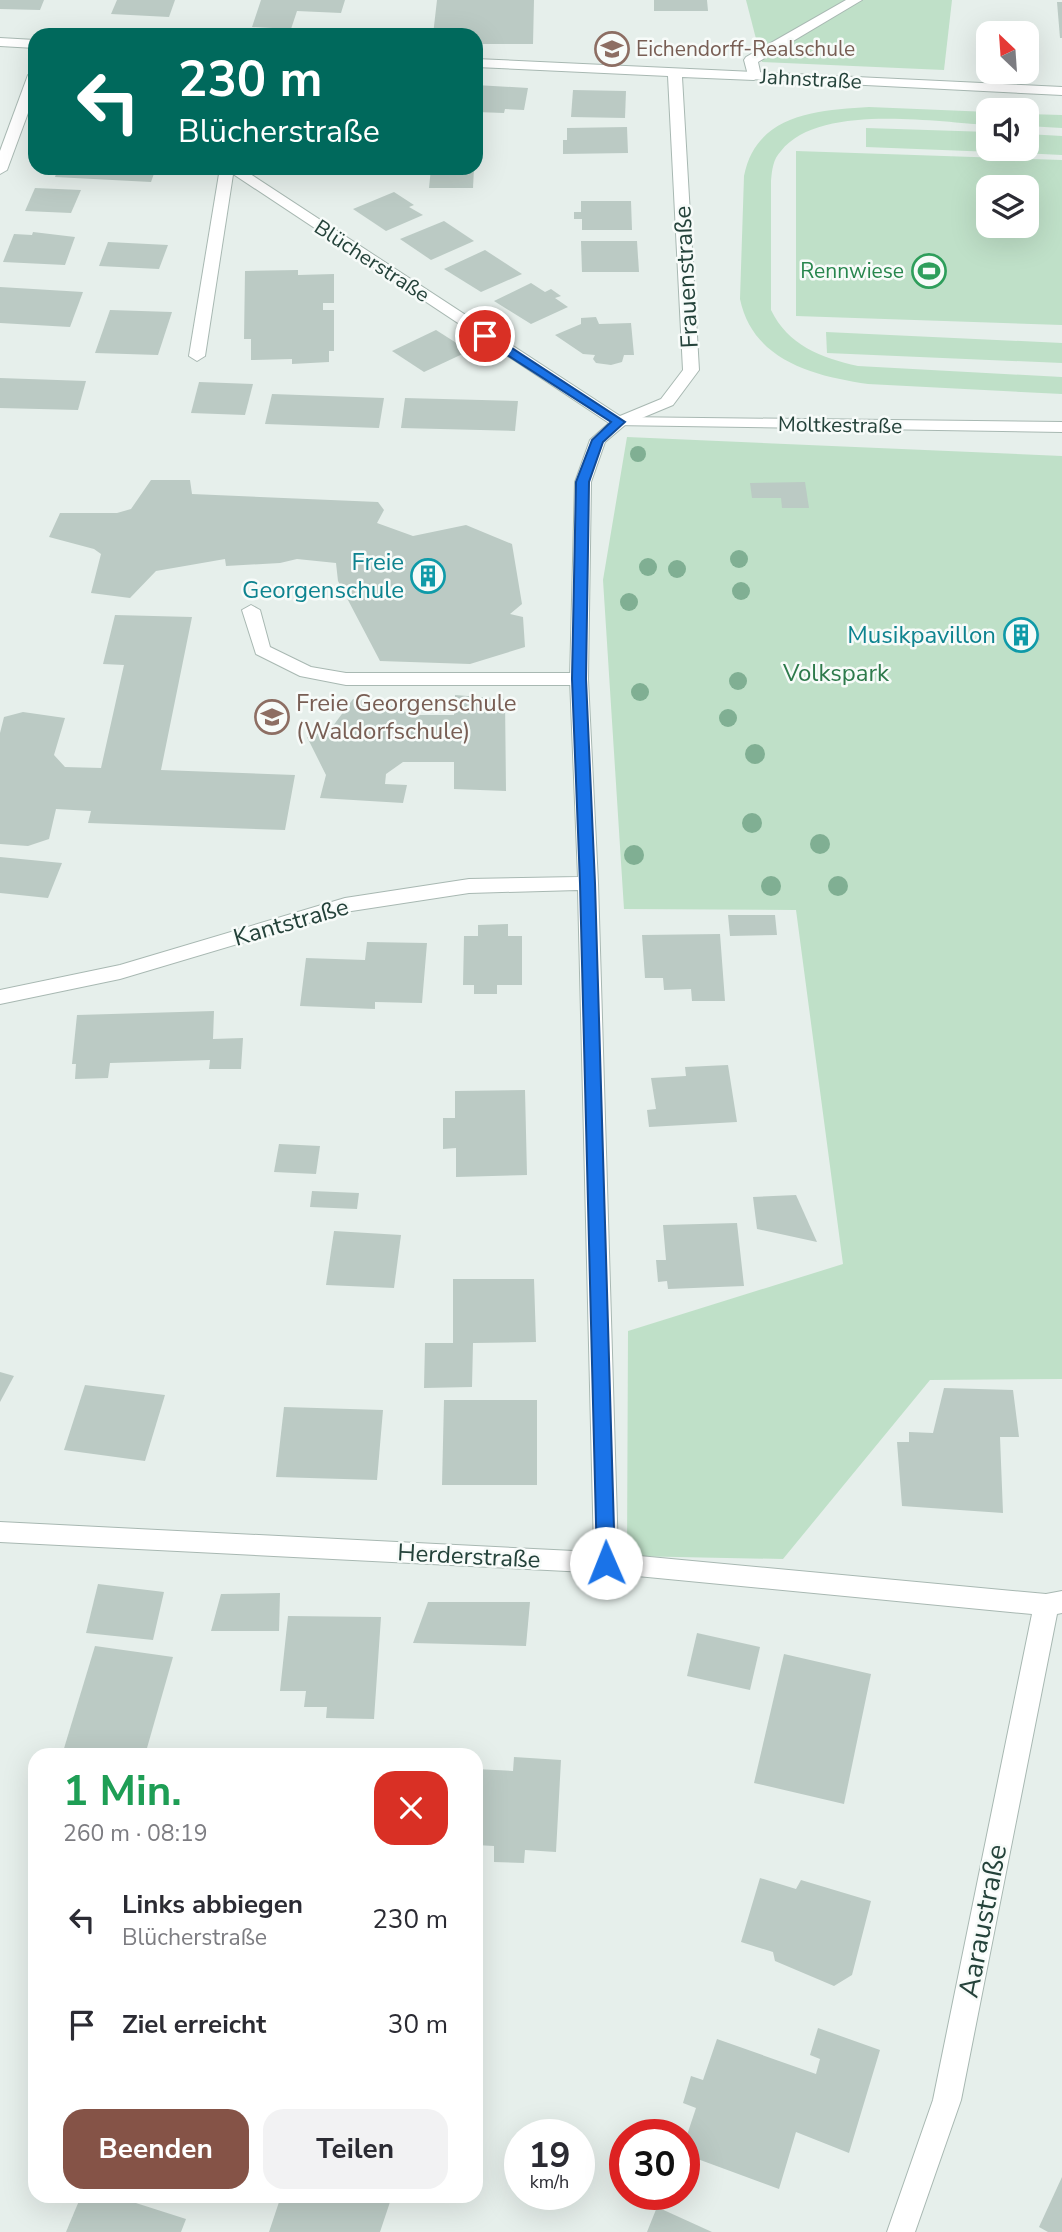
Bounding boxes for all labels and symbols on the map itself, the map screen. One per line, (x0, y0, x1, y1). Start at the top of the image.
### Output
north arrow (976, 21, 1040, 84)
school or university icon: Eichendorff-Realschule (593, 30, 631, 68)
place label: Eichendorff-Realschule (636, 35, 855, 63)
street label: Jahnstraße (758, 62, 863, 96)
street label: Frauenstraße (666, 205, 706, 349)
street label: Blücherstraße (309, 213, 435, 309)
sports icon: Rennwiese (910, 252, 948, 290)
place label: Rennwiese (800, 257, 904, 285)
pin (455, 306, 515, 366)
street label: Moltkestraße (778, 410, 902, 440)
place label: Freie Georgenschule (242, 546, 404, 606)
building icon: Freie Georgenschule (409, 557, 447, 595)
building icon: Musikpavillon (1002, 616, 1040, 654)
place label: Musikpavillon (847, 619, 996, 651)
park label: Volkspark (782, 657, 890, 689)
place label: Freie Georgenschule (Waldorfschule) (296, 687, 517, 747)
school or university icon: Freie Georgenschule (Waldorfschule) (253, 698, 291, 736)
street label: Kantstraße (230, 890, 352, 954)
position arrow (569, 1526, 643, 1600)
street label: Herderstraße (397, 1536, 541, 1576)
street label: Aaraustraße (949, 1841, 1017, 2001)
speed limit sign: 30 (609, 2119, 700, 2210)

